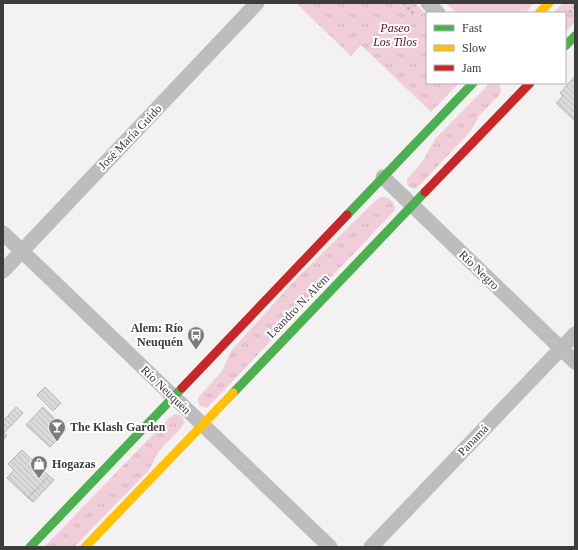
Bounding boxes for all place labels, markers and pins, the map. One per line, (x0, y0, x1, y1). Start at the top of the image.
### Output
place label: Alem: Río Neuquén (131, 321, 183, 349)
bus stop icon: Alem: Río Neuquén (186, 325, 206, 350)
bar icon: The Klash Garden (47, 417, 67, 442)
place label: The Klash Garden (70, 420, 166, 434)
shop icon: Hogazas (29, 454, 49, 479)
place label: Hogazas (52, 457, 96, 471)

